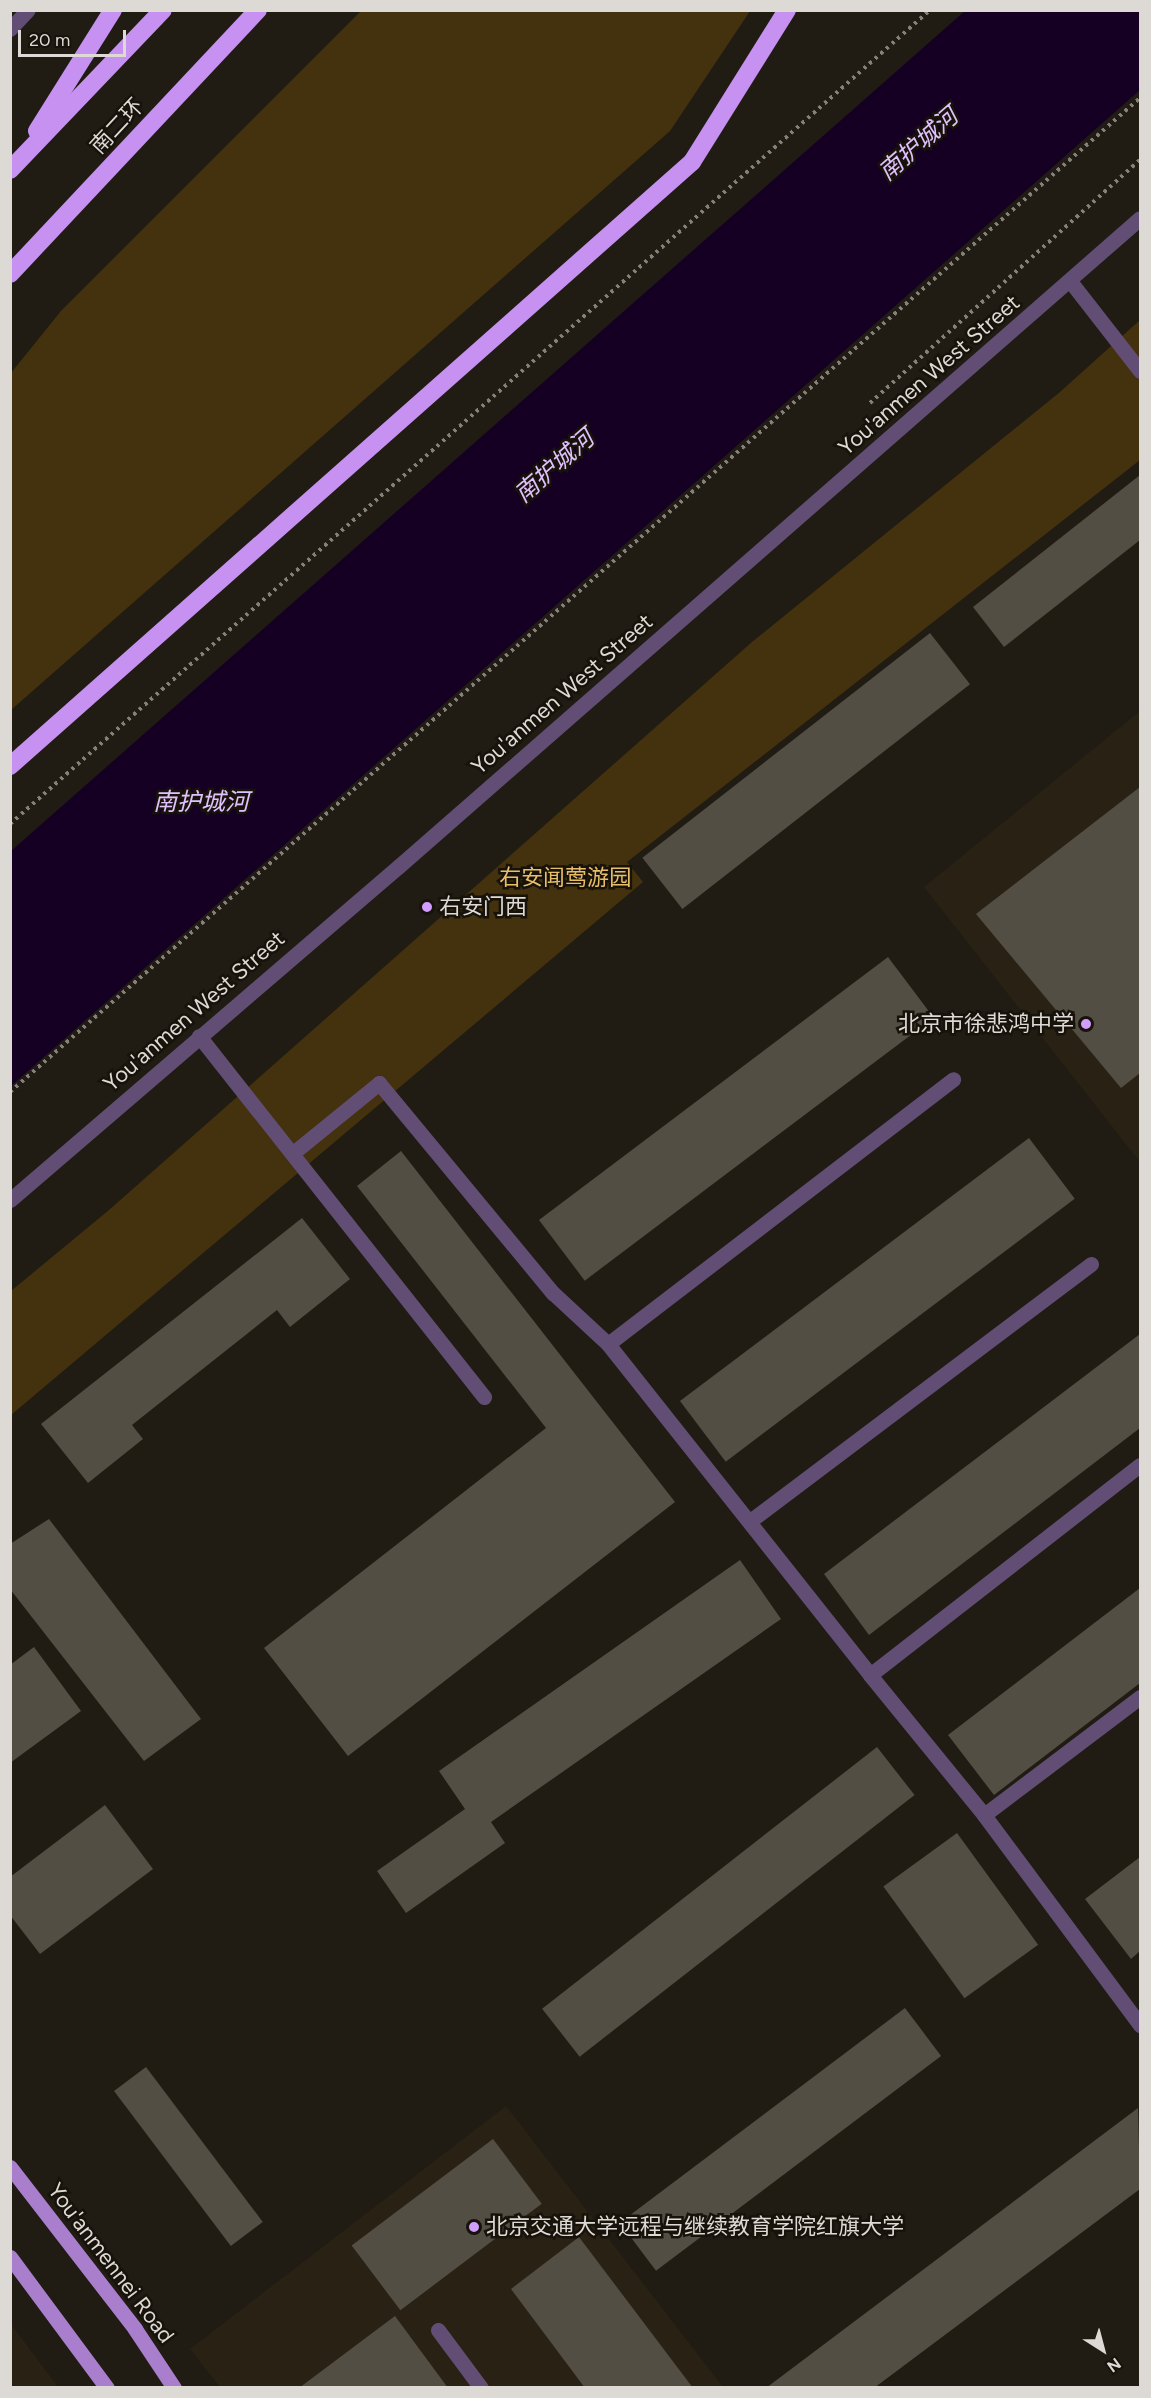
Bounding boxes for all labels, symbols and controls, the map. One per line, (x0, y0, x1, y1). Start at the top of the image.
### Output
scale bar (21, 18, 129, 56)
text: 20 m (29, 29, 70, 51)
street label: 南二环 (85, 93, 149, 159)
water label: 南护城河 (872, 102, 964, 186)
street label: You'anmen West Street (833, 289, 1025, 461)
water label: 南护城河 (508, 424, 600, 508)
street label: You'anmen West Street (466, 608, 658, 780)
water label: 南护城河 (153, 788, 249, 816)
park label: 右安闻莺游园 (499, 865, 631, 891)
place label: 右安门西 (439, 894, 527, 920)
marker: 右安门西 (420, 900, 434, 914)
street label: You'anmen West Street (98, 925, 290, 1097)
place label: 北京市徐悲鸿中学 (898, 1011, 1074, 1037)
marker: 北京市徐悲鸿中学 (1079, 1017, 1093, 1031)
street label: You'anmennei Road (42, 2178, 180, 2348)
place label: 北京交通大学远程与继续教育学院红旗大学 (486, 2214, 904, 2240)
marker: 北京交通大学远程与继续教育学院红旗大学 (467, 2220, 481, 2234)
north arrow (1073, 2320, 1133, 2380)
text: N (1103, 2354, 1124, 2376)

